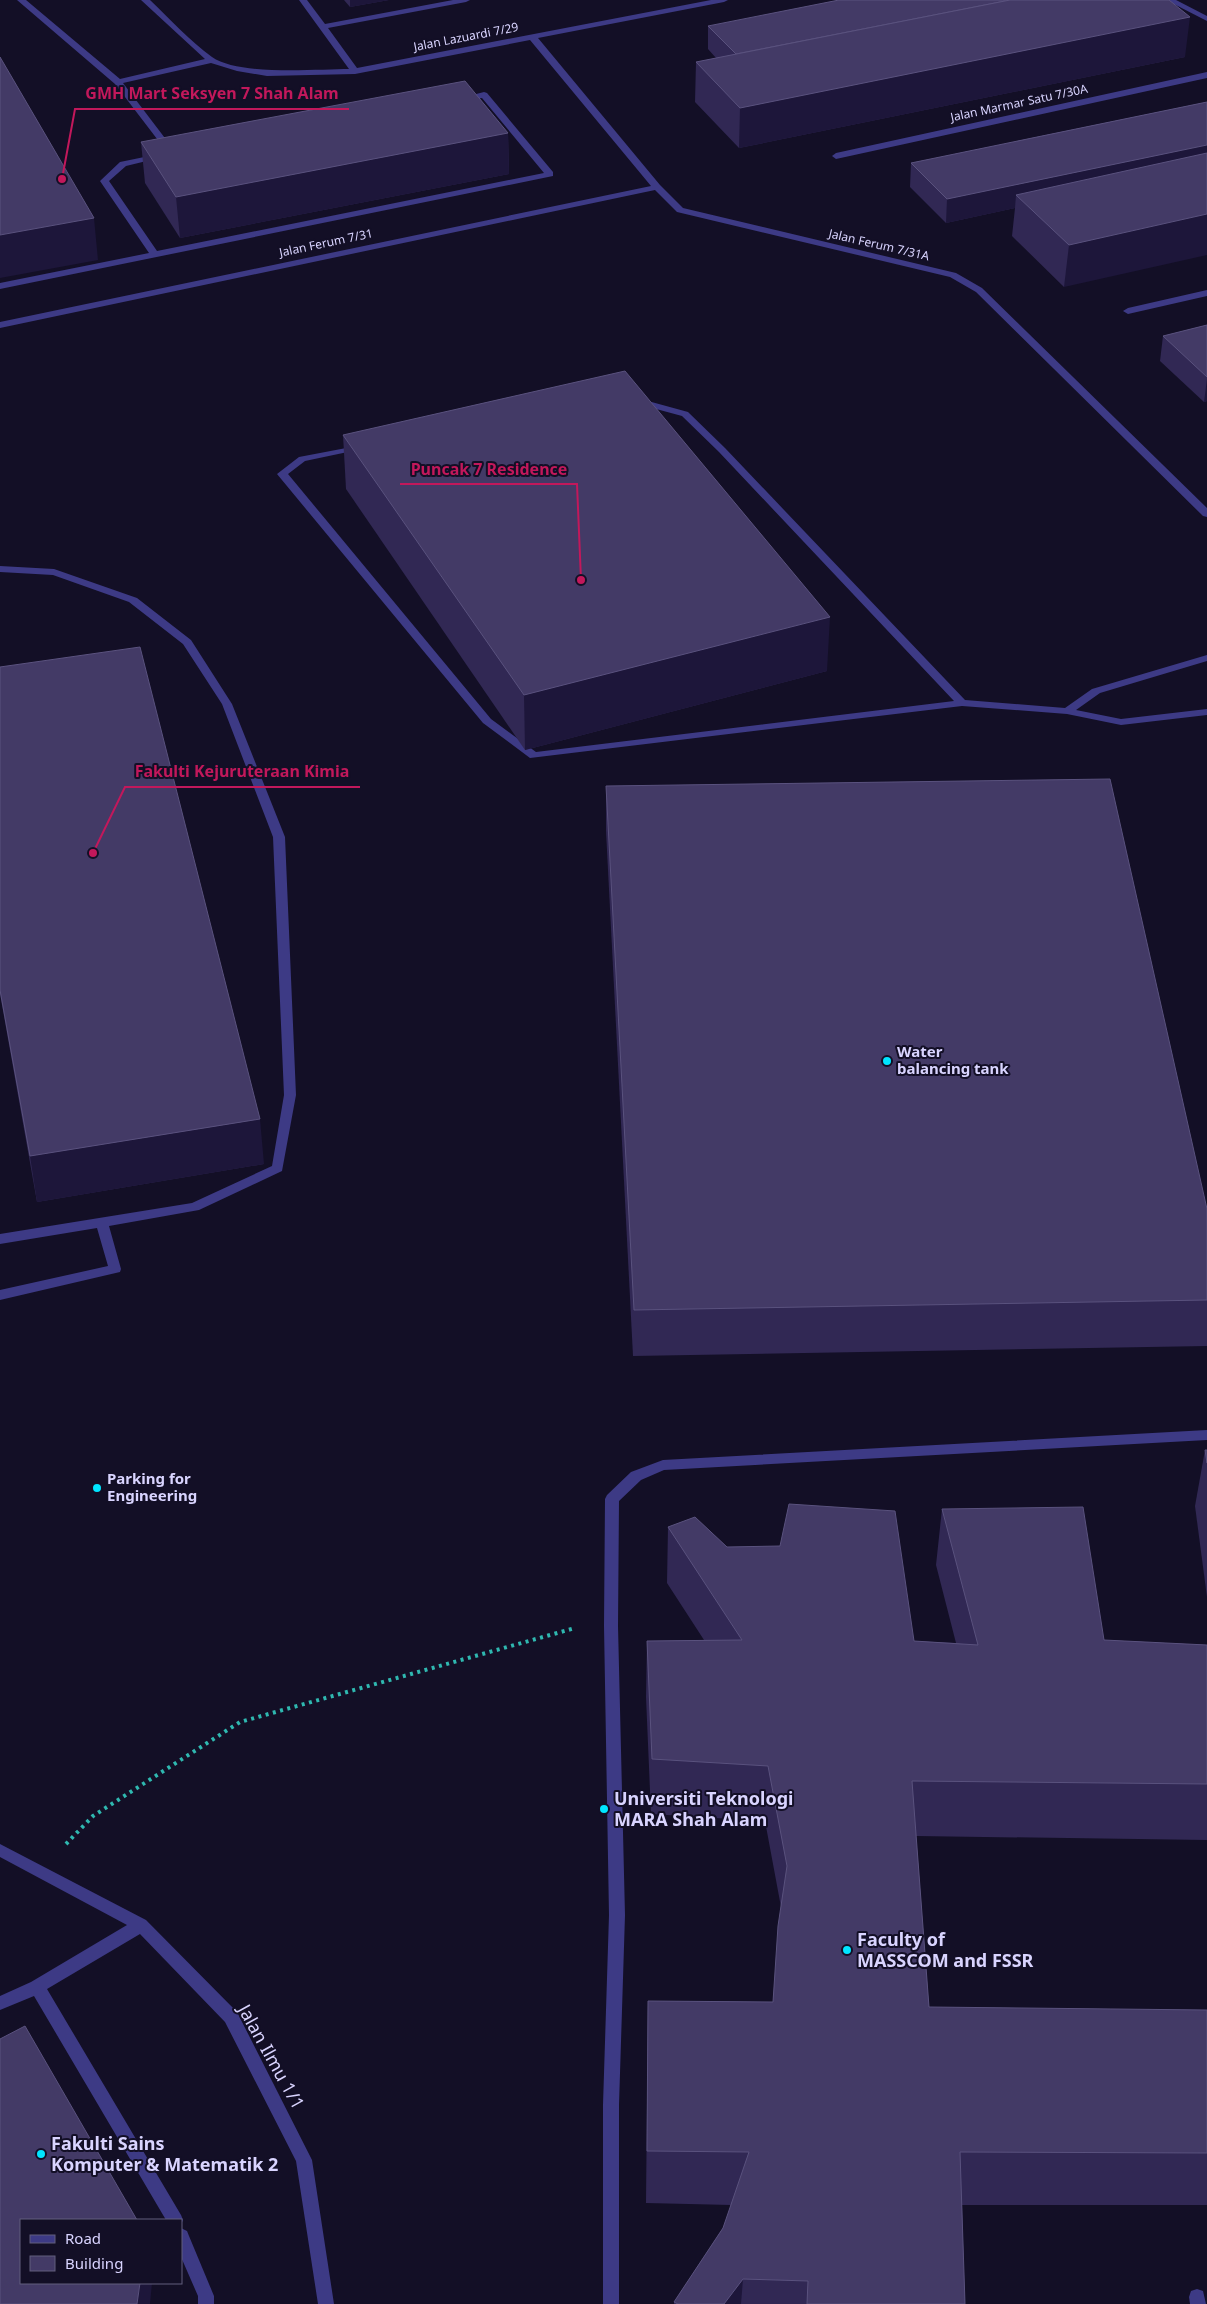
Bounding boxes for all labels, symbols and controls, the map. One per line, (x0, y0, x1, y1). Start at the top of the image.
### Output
street label: Jalan Lazuardi 7/29 (411, 18, 520, 55)
callout: GMH Mart Seksyen 7 Shah Alam (75, 78, 349, 109)
street label: Jalan Marmar Satu 7/30A (948, 80, 1089, 126)
text: GMH Mart Seksyen 7 Shah Alam (85, 82, 339, 104)
street label: Jalan Ferum 7/31 (277, 224, 374, 261)
street label: Jalan Ferum 7/31A (826, 224, 931, 264)
callout: Puncak 7 Residence (400, 453, 577, 484)
text: Puncak 7 Residence (411, 458, 567, 480)
callout: Fakulti Kejuruteraan Kimia (125, 756, 360, 787)
text: Fakulti Kejuruteraan Kimia (135, 760, 349, 782)
place label: Water balancing tank (897, 1041, 1009, 1078)
marker: Water balancing tank (881, 1055, 893, 1067)
place label: Parking for Engineering (107, 1468, 197, 1505)
marker: Parking for Engineering (91, 1482, 103, 1494)
place label: Universiti Teknologi MARA Shah Alam (614, 1786, 793, 1831)
marker: Universiti Teknologi MARA Shah Alam (598, 1803, 610, 1815)
place label: Faculty of MASSCOM and FSSR (857, 1927, 1034, 1972)
marker: Faculty of MASSCOM and FSSR (841, 1944, 853, 1956)
street label: Jalan Ilmu 1/1 (232, 1998, 311, 2113)
place label: Fakulti Sains Komputer & Matematik 2 (51, 2131, 278, 2176)
marker: Fakulti Sains Komputer & Matematik 2 (35, 2148, 47, 2160)
legend (20, 2219, 182, 2284)
text: Road (65, 2228, 101, 2248)
text: Building (65, 2253, 123, 2273)

